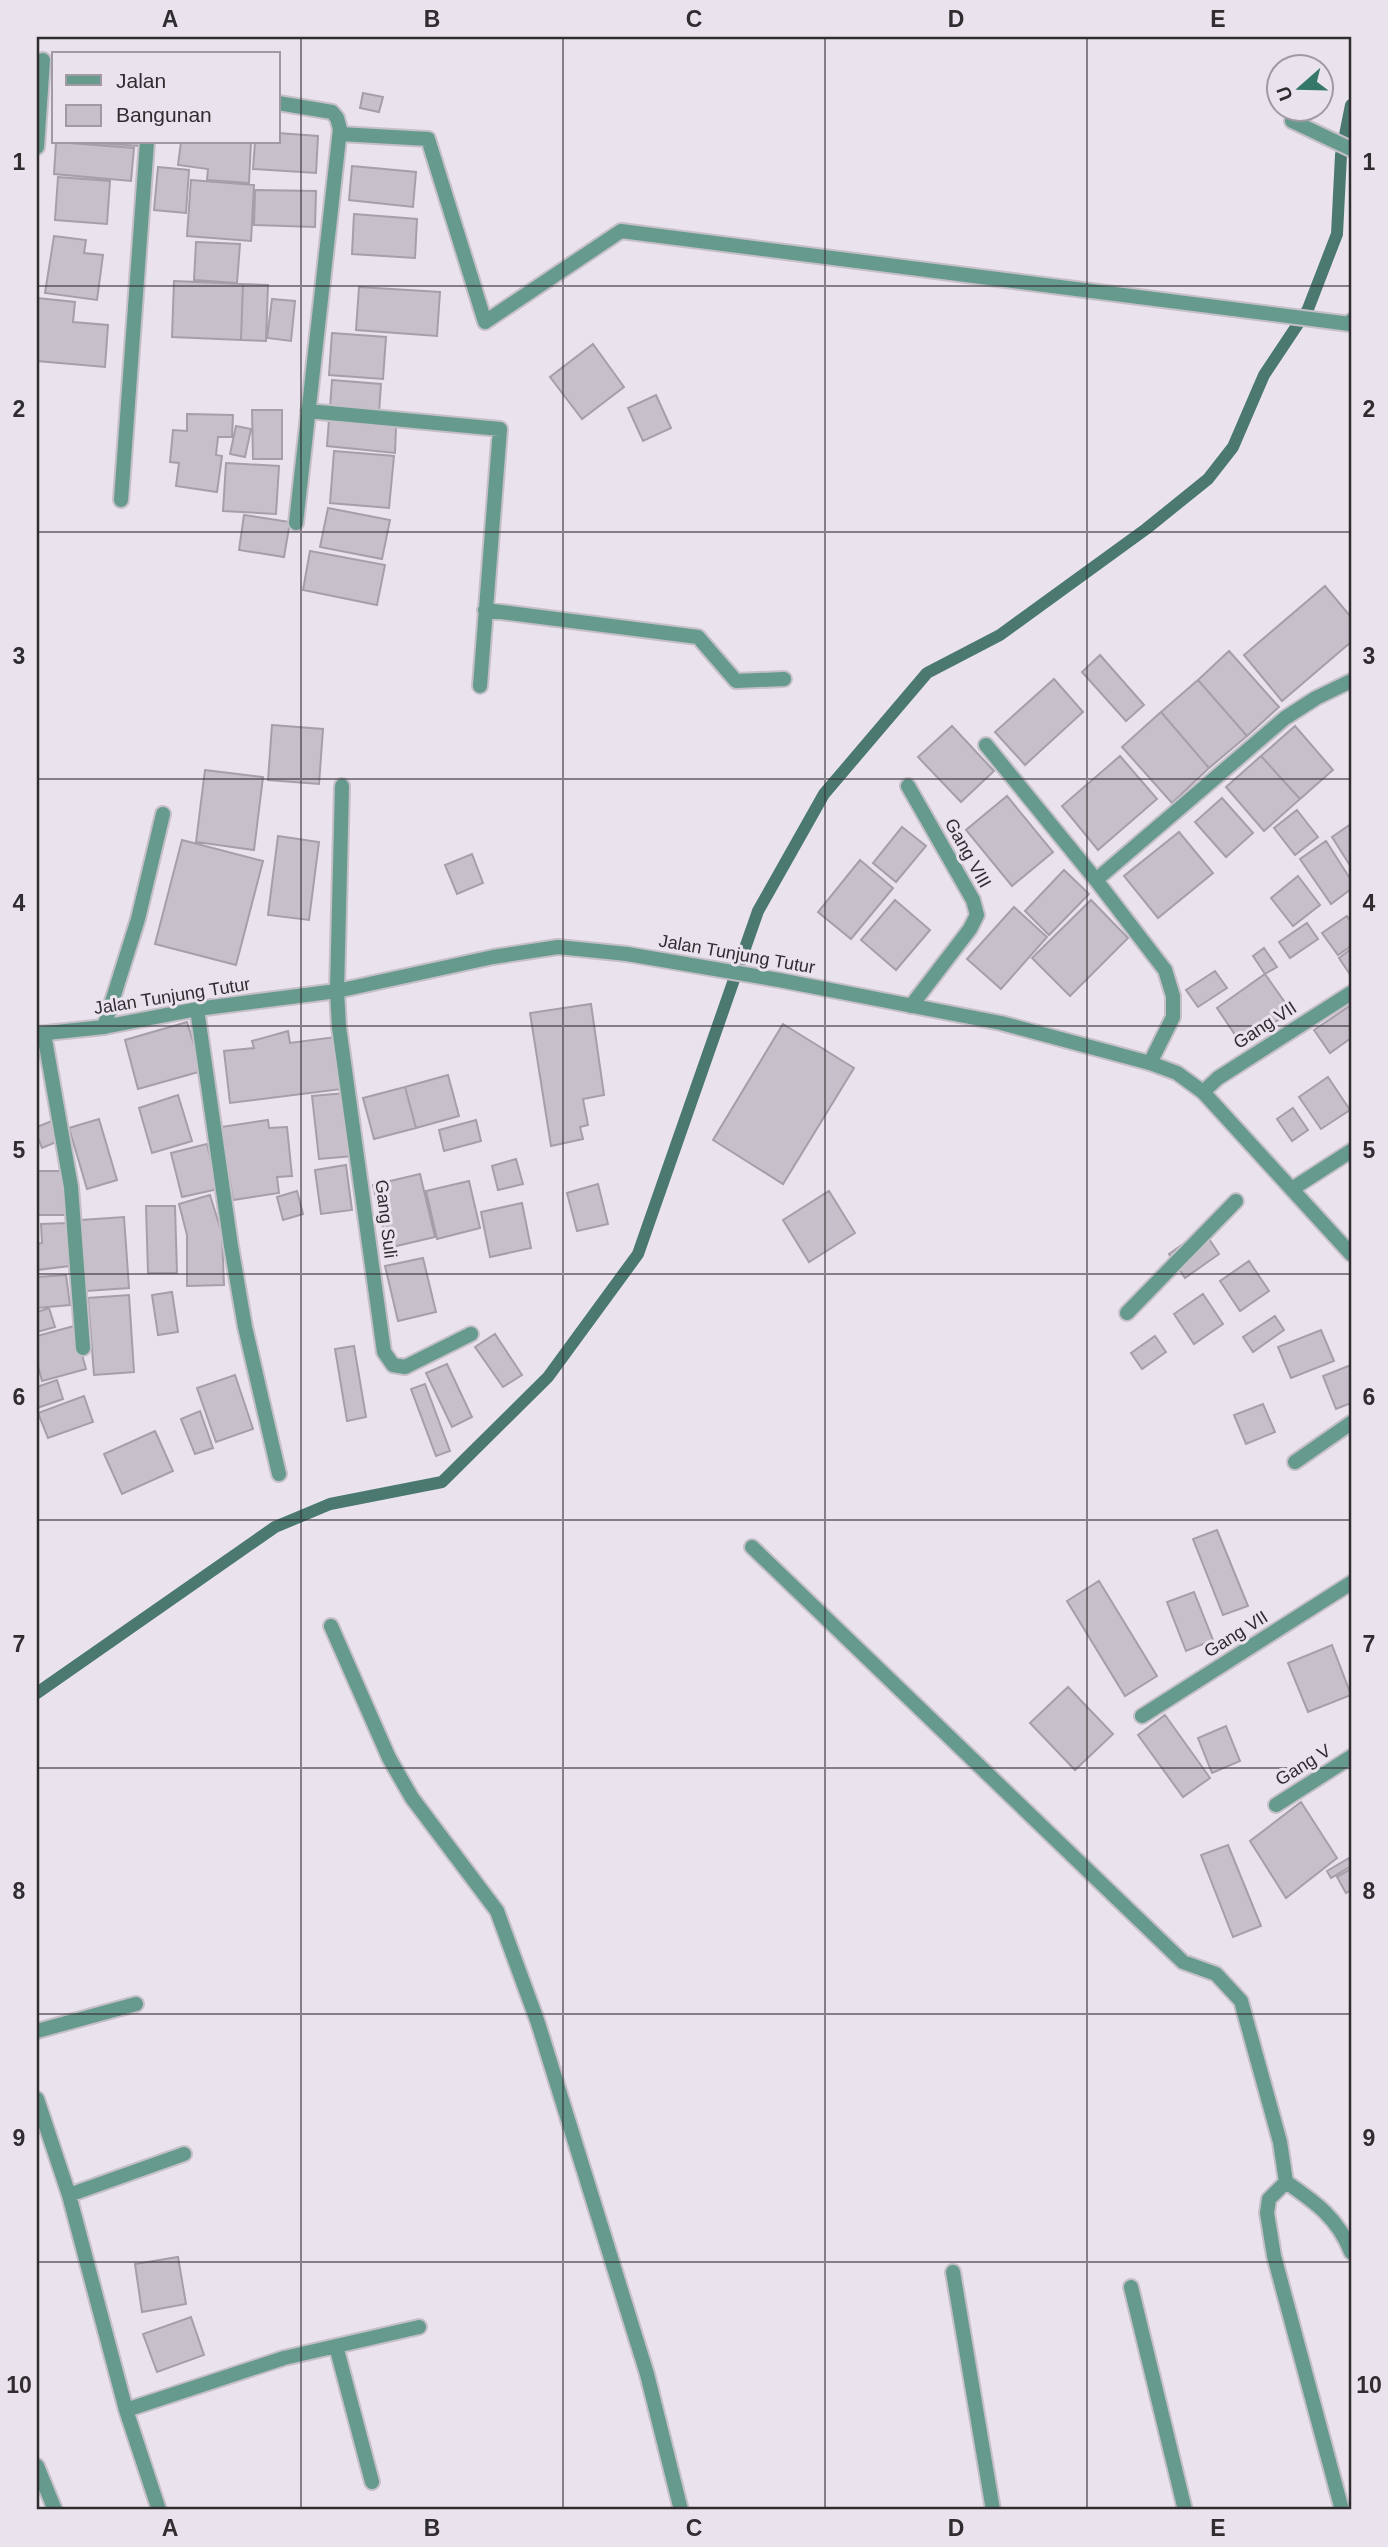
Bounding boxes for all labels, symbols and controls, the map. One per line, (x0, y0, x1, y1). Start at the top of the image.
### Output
text: A (162, 6, 178, 32)
text: B (424, 6, 440, 32)
text: C (686, 6, 702, 32)
text: D (948, 6, 964, 32)
text: E (1210, 6, 1226, 32)
legend (52, 52, 280, 144)
north arrow (1266, 52, 1336, 122)
text: Jalan (116, 69, 166, 92)
text: U (1272, 84, 1297, 104)
text: Bangunan (116, 103, 212, 126)
text: 1 (13, 149, 26, 175)
text: 1 (1363, 149, 1376, 175)
text: 2 (13, 396, 25, 422)
text: 2 (1363, 396, 1375, 422)
text: 3 (13, 643, 25, 669)
text: 3 (1363, 643, 1375, 669)
street label: Gang VIII (941, 815, 995, 891)
text: 4 (13, 890, 26, 916)
text: 4 (1363, 890, 1376, 916)
street label: Jalan Tunjung Tutur (657, 930, 817, 978)
street label: Jalan Tunjung Tutur (92, 974, 252, 1018)
street label: Gang VII (1230, 997, 1300, 1053)
text: 5 (13, 1137, 26, 1163)
text: 5 (1363, 1137, 1376, 1163)
street label: Gang Suli (371, 1179, 401, 1259)
text: 6 (13, 1384, 25, 1410)
text: 6 (1363, 1384, 1375, 1410)
street label: Gang VII (1201, 1607, 1271, 1661)
text: 7 (13, 1631, 25, 1657)
text: 7 (1363, 1631, 1375, 1657)
street label: Gang V (1272, 1740, 1334, 1790)
text: 8 (13, 1878, 26, 1904)
text: 8 (1363, 1878, 1376, 1904)
text: 9 (13, 2125, 25, 2151)
text: 9 (1363, 2125, 1375, 2151)
text: 10 (6, 2372, 32, 2398)
text: 10 (1356, 2372, 1382, 2398)
text: A (162, 2515, 178, 2541)
text: B (424, 2515, 440, 2541)
text: C (686, 2515, 702, 2541)
text: D (948, 2515, 964, 2541)
text: E (1210, 2515, 1226, 2541)

